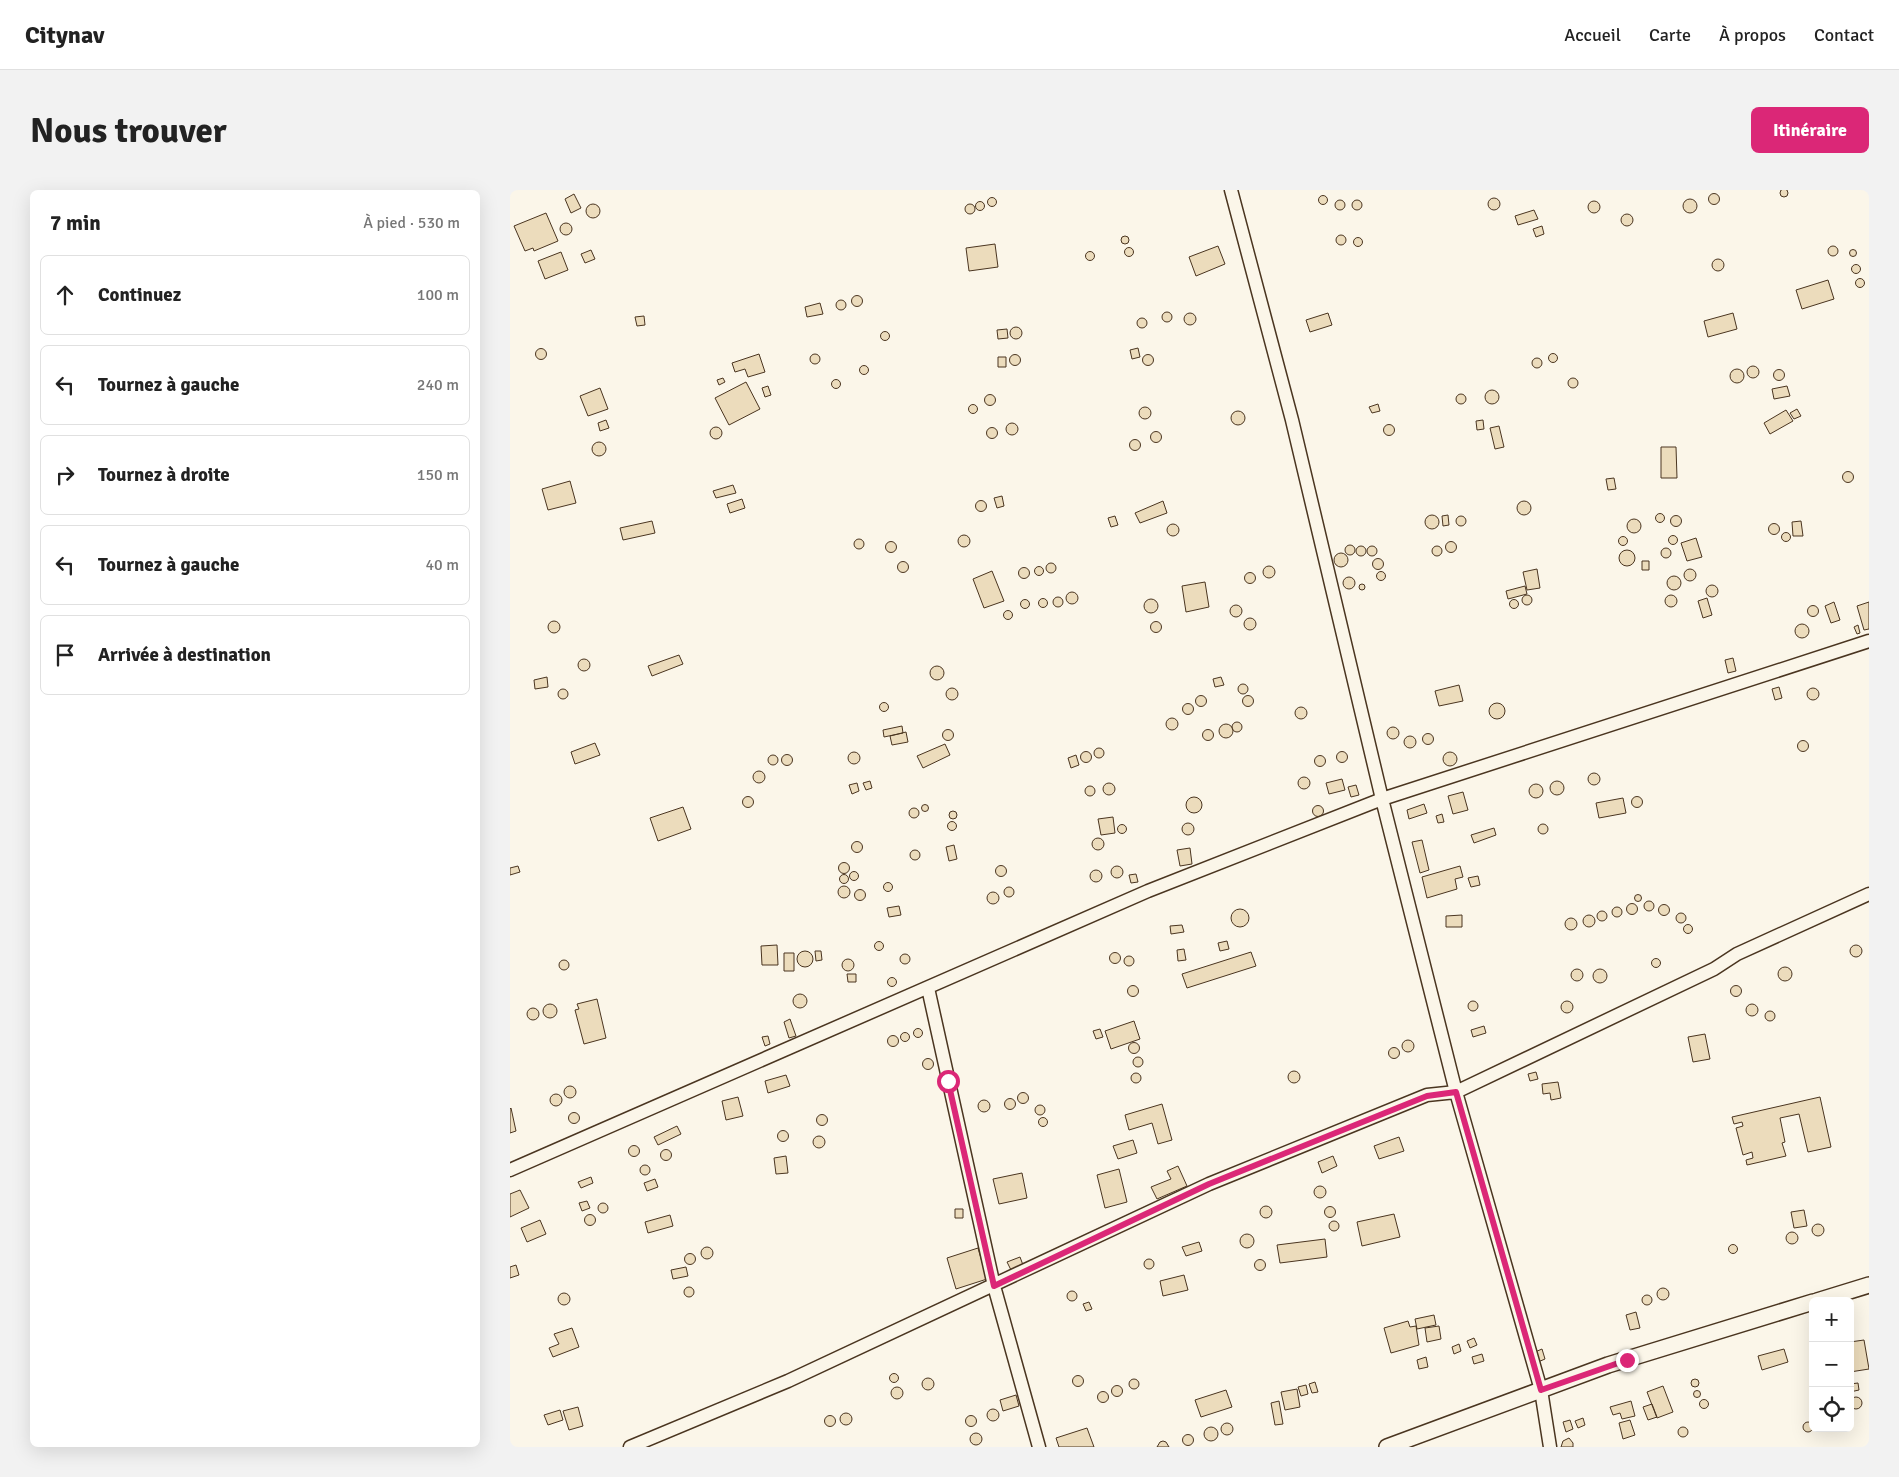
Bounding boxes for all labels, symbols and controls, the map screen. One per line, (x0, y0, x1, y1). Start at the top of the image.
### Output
text: Citynav (25, 20, 104, 50)
text: Accueil (1564, 24, 1621, 46)
text: Carte (1649, 24, 1691, 46)
text: À propos (1719, 24, 1786, 46)
text: Contact (1814, 24, 1874, 46)
button: Itinéraire (1751, 107, 1869, 153)
text: Nous trouver (30, 109, 227, 152)
text: 7 min (50, 210, 101, 236)
text: À pied · 530 m (363, 213, 460, 233)
icon: ahead (51, 281, 79, 309)
text: Continuez (98, 283, 181, 307)
text: 100 m (417, 285, 459, 305)
icon: left (51, 371, 79, 399)
text: Tournez à gauche (98, 373, 239, 397)
text: 240 m (417, 375, 459, 395)
icon: right (51, 461, 79, 489)
text: Tournez à droite (98, 463, 230, 487)
text: 150 m (417, 465, 459, 485)
icon: left (51, 551, 79, 579)
text: Tournez à gauche (98, 553, 239, 577)
text: 40 m (425, 555, 459, 575)
icon: arrive (51, 641, 79, 669)
text: Arrivée à destination (98, 643, 271, 667)
route start (937, 1070, 960, 1093)
map controls (1809, 1297, 1854, 1432)
button: + (1809, 1297, 1854, 1342)
button: − (1809, 1342, 1854, 1387)
route end (1616, 1349, 1639, 1372)
button: locate (1809, 1387, 1854, 1432)

